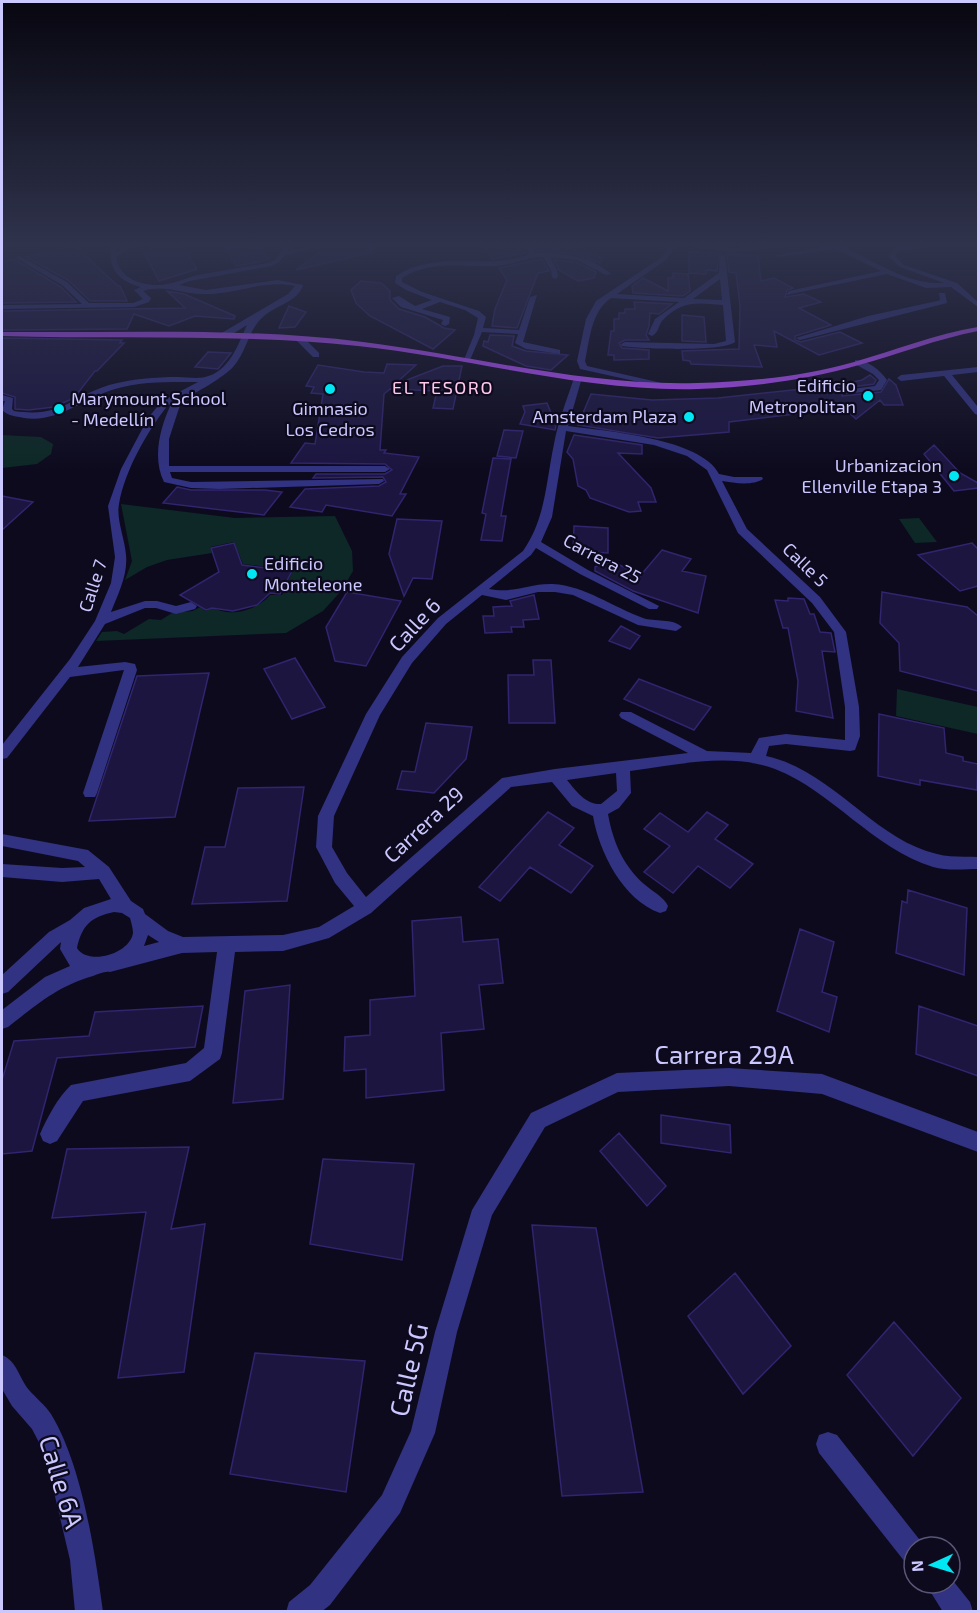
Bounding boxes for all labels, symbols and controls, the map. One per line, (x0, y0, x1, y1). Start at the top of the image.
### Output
place label: Edificio Metropolitan (749, 374, 856, 417)
district label: EL TESORO (392, 376, 494, 398)
marker: Gimnasio Los Cedros (323, 382, 337, 396)
place label: Marymount School - Medellín (71, 387, 227, 430)
marker: Edificio Metropolitan (861, 389, 875, 403)
place label: Gimnasio Los Cedros (285, 397, 375, 440)
marker: Marymount School - Medellín (52, 402, 66, 416)
place label: Amsterdam Plaza (532, 405, 677, 427)
marker: Amsterdam Plaza (682, 410, 696, 424)
place label: Urbanizacion Ellenville Etapa 3 (802, 454, 942, 497)
marker: Urbanizacion Ellenville Etapa 3 (947, 469, 961, 483)
street label: Carrera 25 (560, 528, 645, 588)
street label: Calle 5 (779, 538, 833, 591)
place label: Edificio Monteleone (264, 552, 362, 595)
street label: Calle 7 (73, 557, 111, 615)
marker: Edificio Monteleone (245, 567, 259, 581)
street label: Calle 6 (383, 592, 445, 656)
street label: Carrera 29 (378, 781, 468, 867)
street label: Carrera 29A (654, 1038, 794, 1069)
street label: Calle 5G (382, 1320, 433, 1419)
street label: Calle 6A (34, 1431, 91, 1532)
north arrow (902, 1535, 962, 1595)
text: N (907, 1560, 926, 1573)

